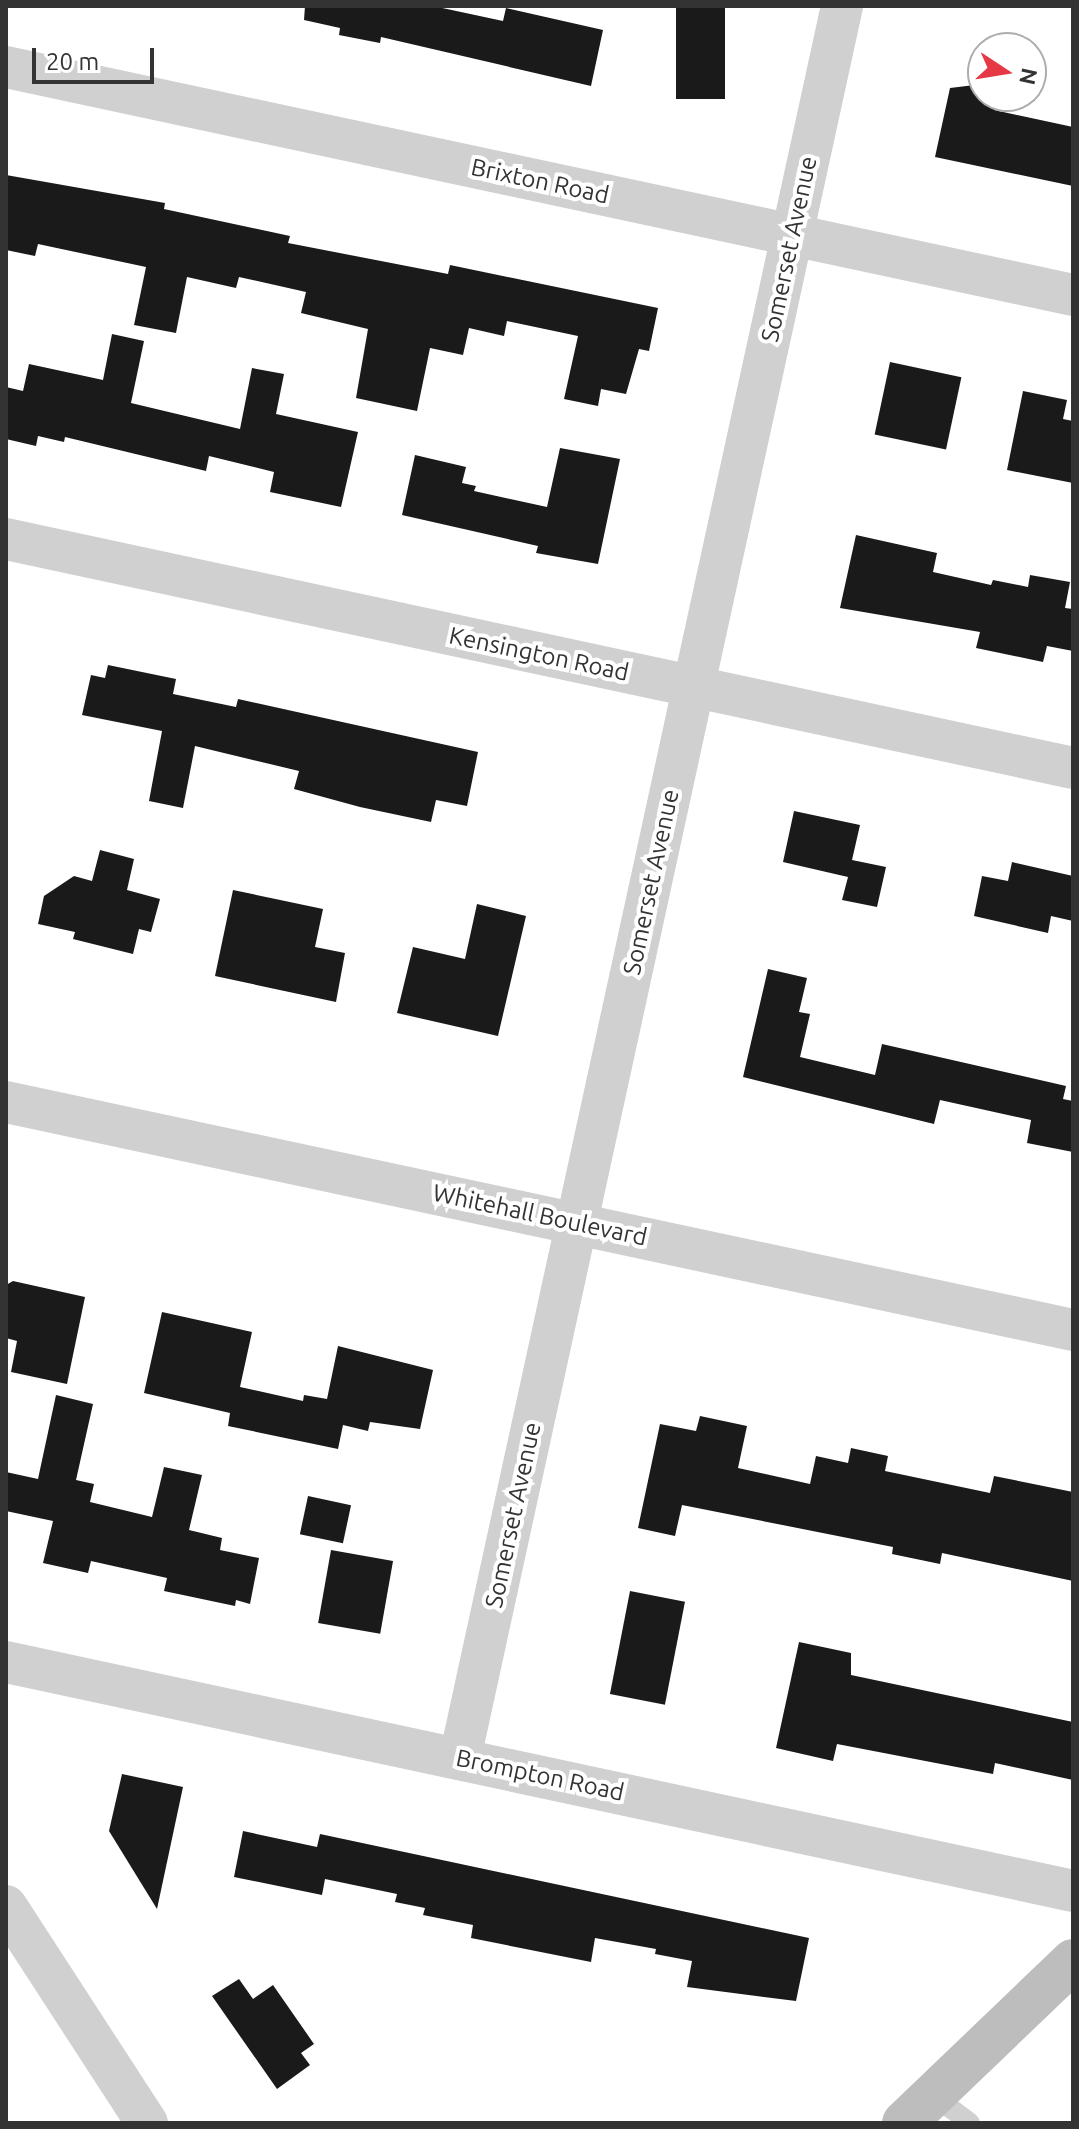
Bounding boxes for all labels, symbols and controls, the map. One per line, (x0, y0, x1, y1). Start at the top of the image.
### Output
scale bar (36, 32, 158, 82)
north arrow (967, 32, 1047, 112)
text: 20 m (46, 48, 99, 75)
text: N (1015, 66, 1043, 87)
street label: Brixton Road (468, 152, 612, 210)
street label: Somerset Avenue (755, 154, 823, 344)
street label: Kensington Road (447, 621, 631, 687)
street label: Somerset Avenue (617, 787, 685, 977)
street label: Whitehall Boulevard (430, 1178, 650, 1252)
street label: Somerset Avenue (479, 1420, 547, 1610)
street label: Brompton Road (453, 1743, 627, 1807)

